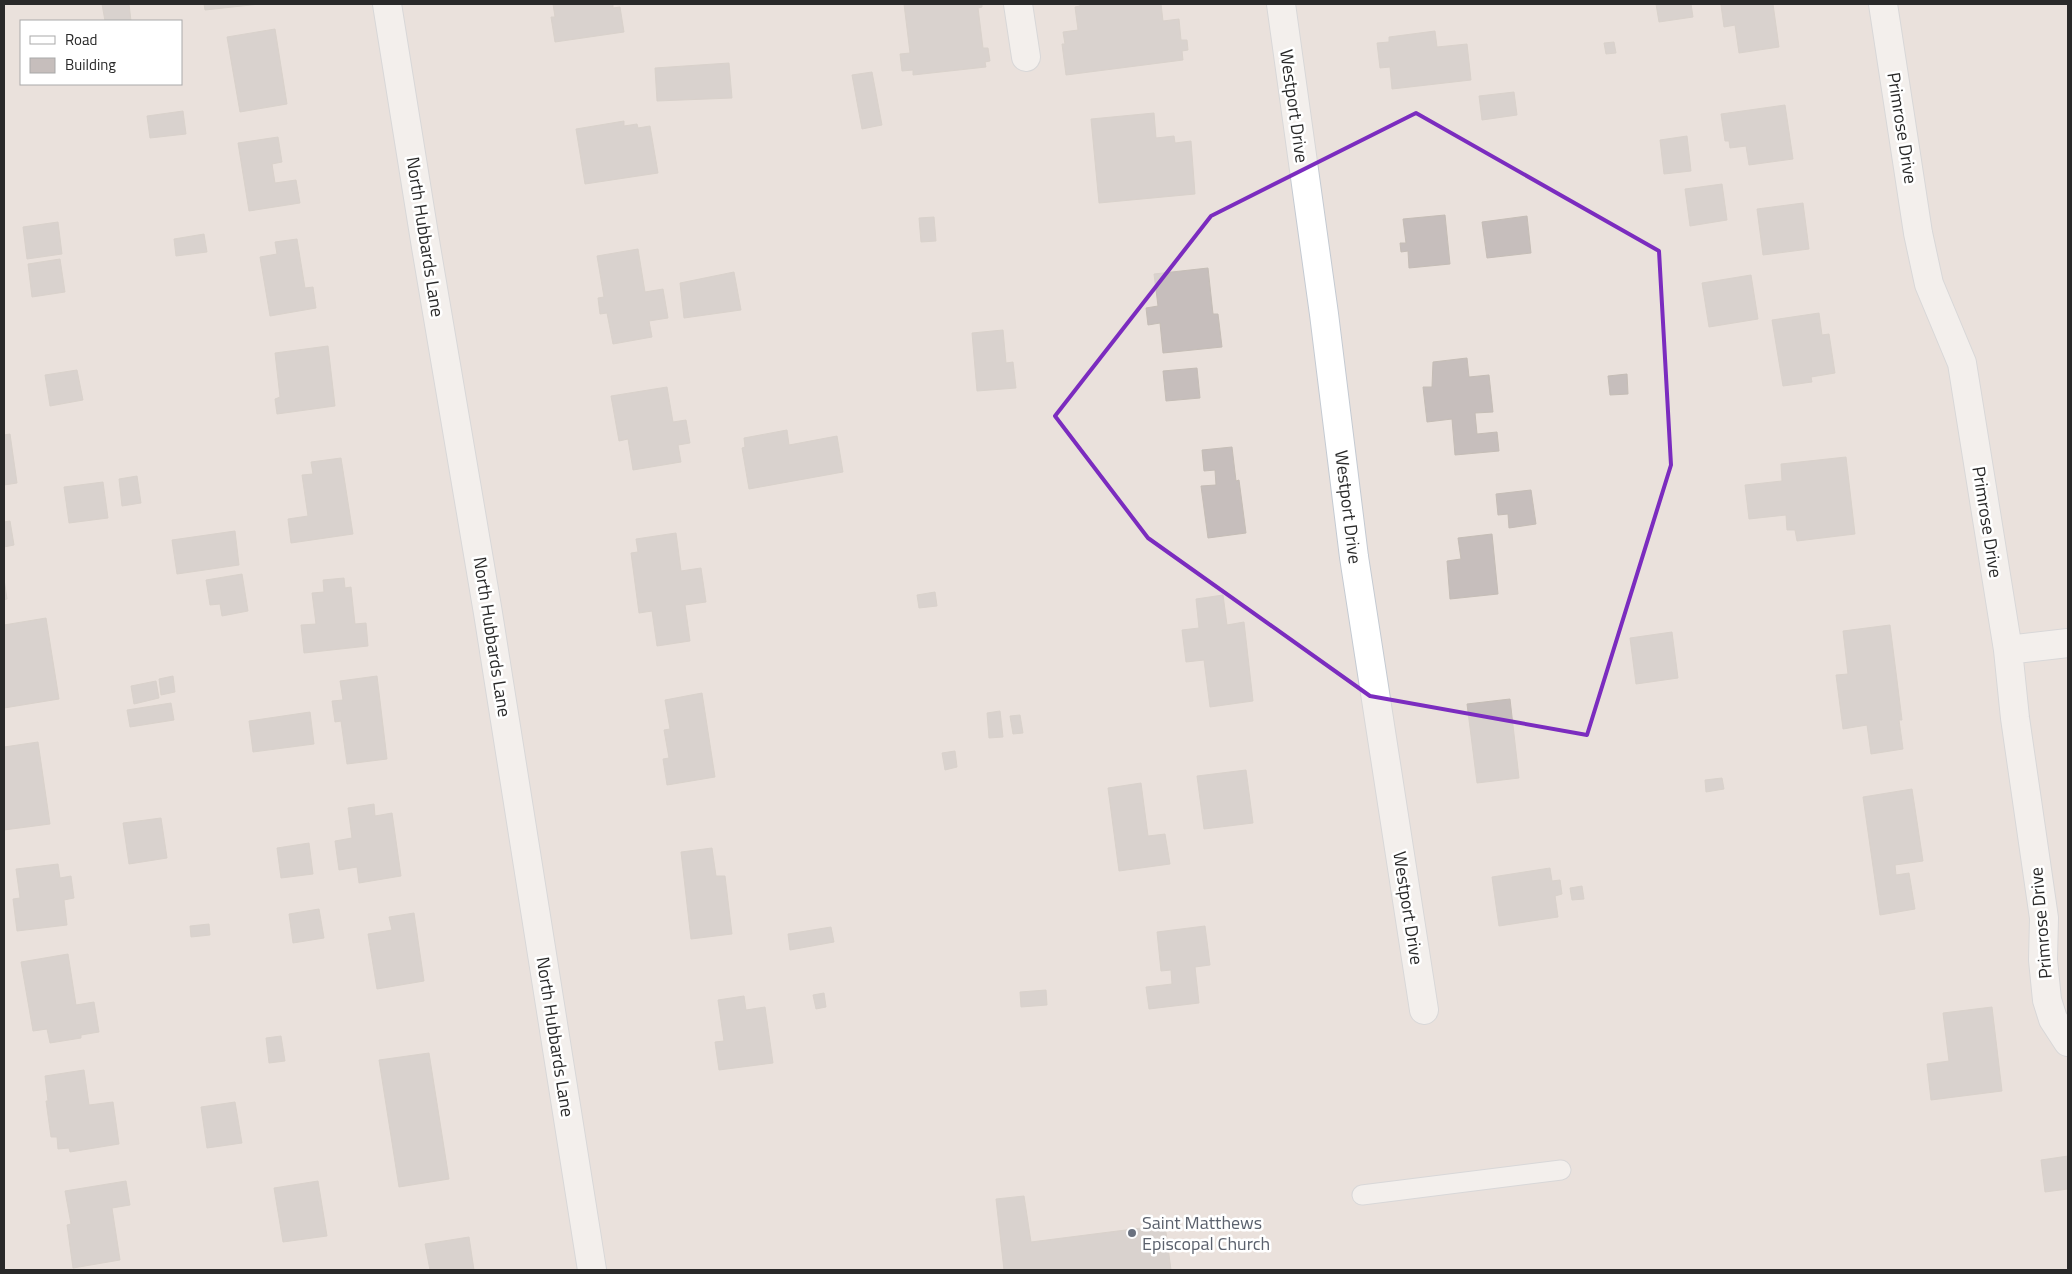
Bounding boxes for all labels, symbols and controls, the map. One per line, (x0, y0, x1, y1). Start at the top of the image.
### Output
legend (20, 20, 182, 85)
text: Road (65, 28, 97, 51)
street label: Westport Drive (1273, 47, 1316, 164)
text: Building (65, 53, 116, 76)
street label: Primrose Drive (1880, 70, 1925, 185)
street label: North Hubbards Lane (400, 155, 451, 319)
street label: Westport Drive (1328, 449, 1369, 565)
street label: Primrose Drive (1965, 464, 2010, 579)
street label: North Hubbards Lane (467, 555, 518, 719)
street label: Westport Drive (1386, 849, 1431, 966)
street label: Primrose Drive (2022, 866, 2059, 980)
street label: North Hubbards Lane (530, 955, 581, 1119)
place label: Saint Matthews Episcopal Church (1142, 1209, 1270, 1257)
marker: Saint Matthews Episcopal Church (1126, 1227, 1138, 1239)

